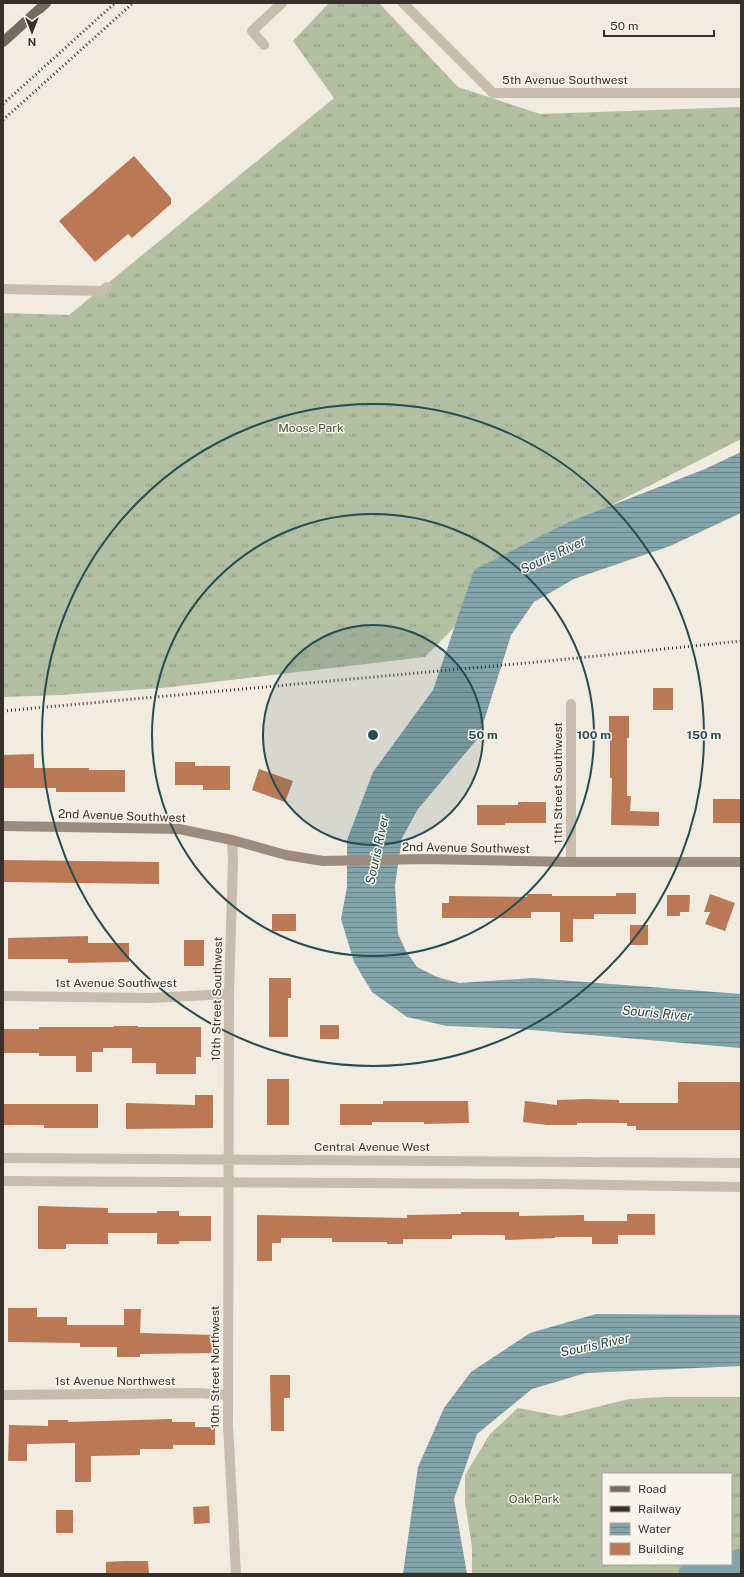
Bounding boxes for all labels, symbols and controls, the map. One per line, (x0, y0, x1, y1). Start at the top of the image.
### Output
north arrow (12, 12, 52, 52)
scale bar (604, 12, 714, 38)
text: 50 m (610, 19, 638, 33)
text: N (28, 36, 36, 48)
street label: 5th Avenue Southwest (502, 73, 628, 87)
park label: Moose Park (278, 421, 344, 435)
water label: Souris River (518, 533, 588, 577)
street label: 11th Street Southwest (551, 722, 565, 844)
centre of rings (366, 728, 380, 742)
text: 50 m (468, 728, 498, 742)
text: 100 m (577, 728, 611, 742)
text: 150 m (687, 728, 721, 742)
street label: 2nd Avenue Southwest (58, 807, 187, 825)
water label: Souris River (362, 814, 392, 886)
street label: 2nd Avenue Southwest (402, 840, 530, 856)
street label: 10th Street Southwest (209, 936, 225, 1061)
street label: 1st Avenue Southwest (55, 976, 177, 990)
water label: Souris River (621, 1002, 693, 1024)
street label: Central Avenue West (314, 1140, 430, 1154)
street label: 10th Street Northwest (208, 1305, 222, 1428)
water label: Souris River (559, 1330, 631, 1360)
street label: 1st Avenue Northwest (55, 1374, 176, 1388)
legend (602, 1473, 732, 1565)
text: Road (638, 1482, 666, 1496)
park label: Oak Park (509, 1492, 560, 1506)
text: Railway (638, 1502, 682, 1516)
text: Water (638, 1522, 672, 1536)
text: Building (638, 1542, 684, 1556)

